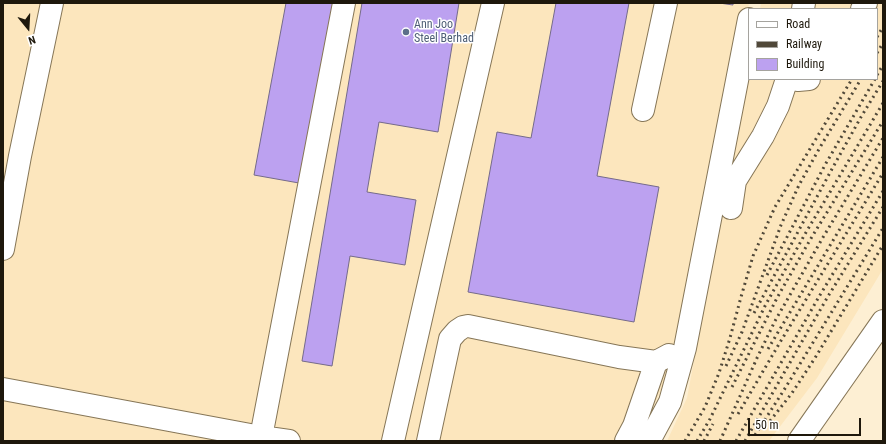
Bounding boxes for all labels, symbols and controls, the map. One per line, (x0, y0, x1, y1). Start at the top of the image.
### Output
north arrow (8, 8, 48, 48)
legend (748, 8, 878, 80)
text: Road (786, 17, 810, 31)
place label: Ann Joo Steel Berhad (414, 18, 474, 46)
marker: Ann Joo Steel Berhad (401, 27, 411, 37)
text: N (27, 33, 37, 47)
text: Railway (786, 37, 822, 51)
text: Building (786, 57, 824, 71)
scale bar (750, 410, 863, 436)
text: 50 m (755, 418, 779, 432)

